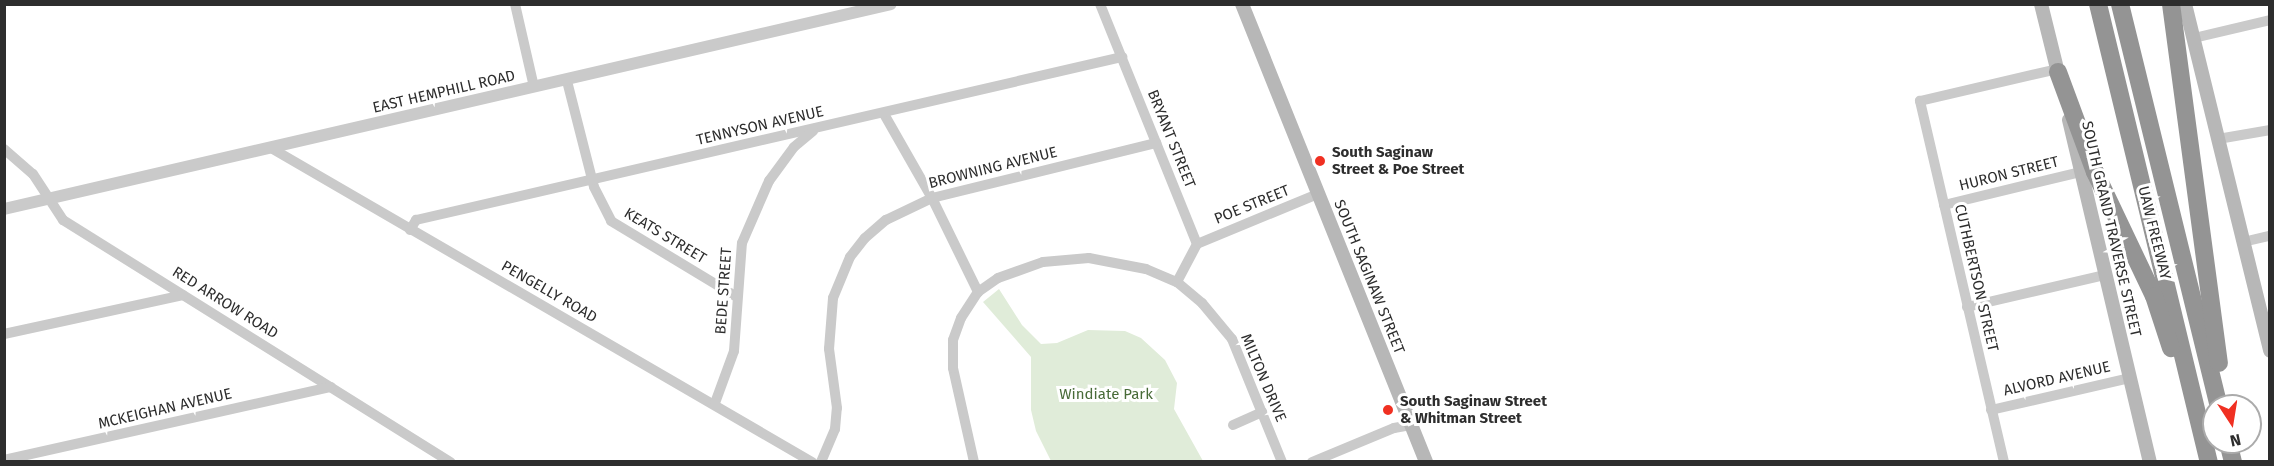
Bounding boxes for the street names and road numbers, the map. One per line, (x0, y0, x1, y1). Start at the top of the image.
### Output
street label: EAST HEMPHILL ROAD (371, 67, 517, 117)
street label: BRYANT STREET (1143, 87, 1199, 191)
street label: TENNYSON AVENUE (695, 103, 825, 149)
street label: SOUTH GRAND TRAVERSE STREET (2077, 119, 2145, 339)
street label: BROWNING AVENUE (927, 143, 1059, 193)
street label: HURON STREET (1957, 153, 2061, 195)
street label: POE STREET (1212, 182, 1292, 228)
street label: UAW FREEWAY (2134, 184, 2174, 282)
street label: SOUTH SAGINAW STREET (1330, 197, 1408, 357)
street label: CUTHBERTSON STREET (1950, 203, 2002, 353)
street label: KEATS STREET (621, 204, 709, 268)
street label: BEDE STREET (712, 247, 736, 335)
street label: PENGELLY ROAD (498, 257, 600, 327)
street label: RED ARROW ROAD (169, 263, 281, 343)
street label: MILTON DRIVE (1236, 331, 1290, 425)
street label: ALVORD AVENUE (2002, 358, 2112, 400)
street label: MCKEIGHAN AVENUE (96, 385, 234, 433)

